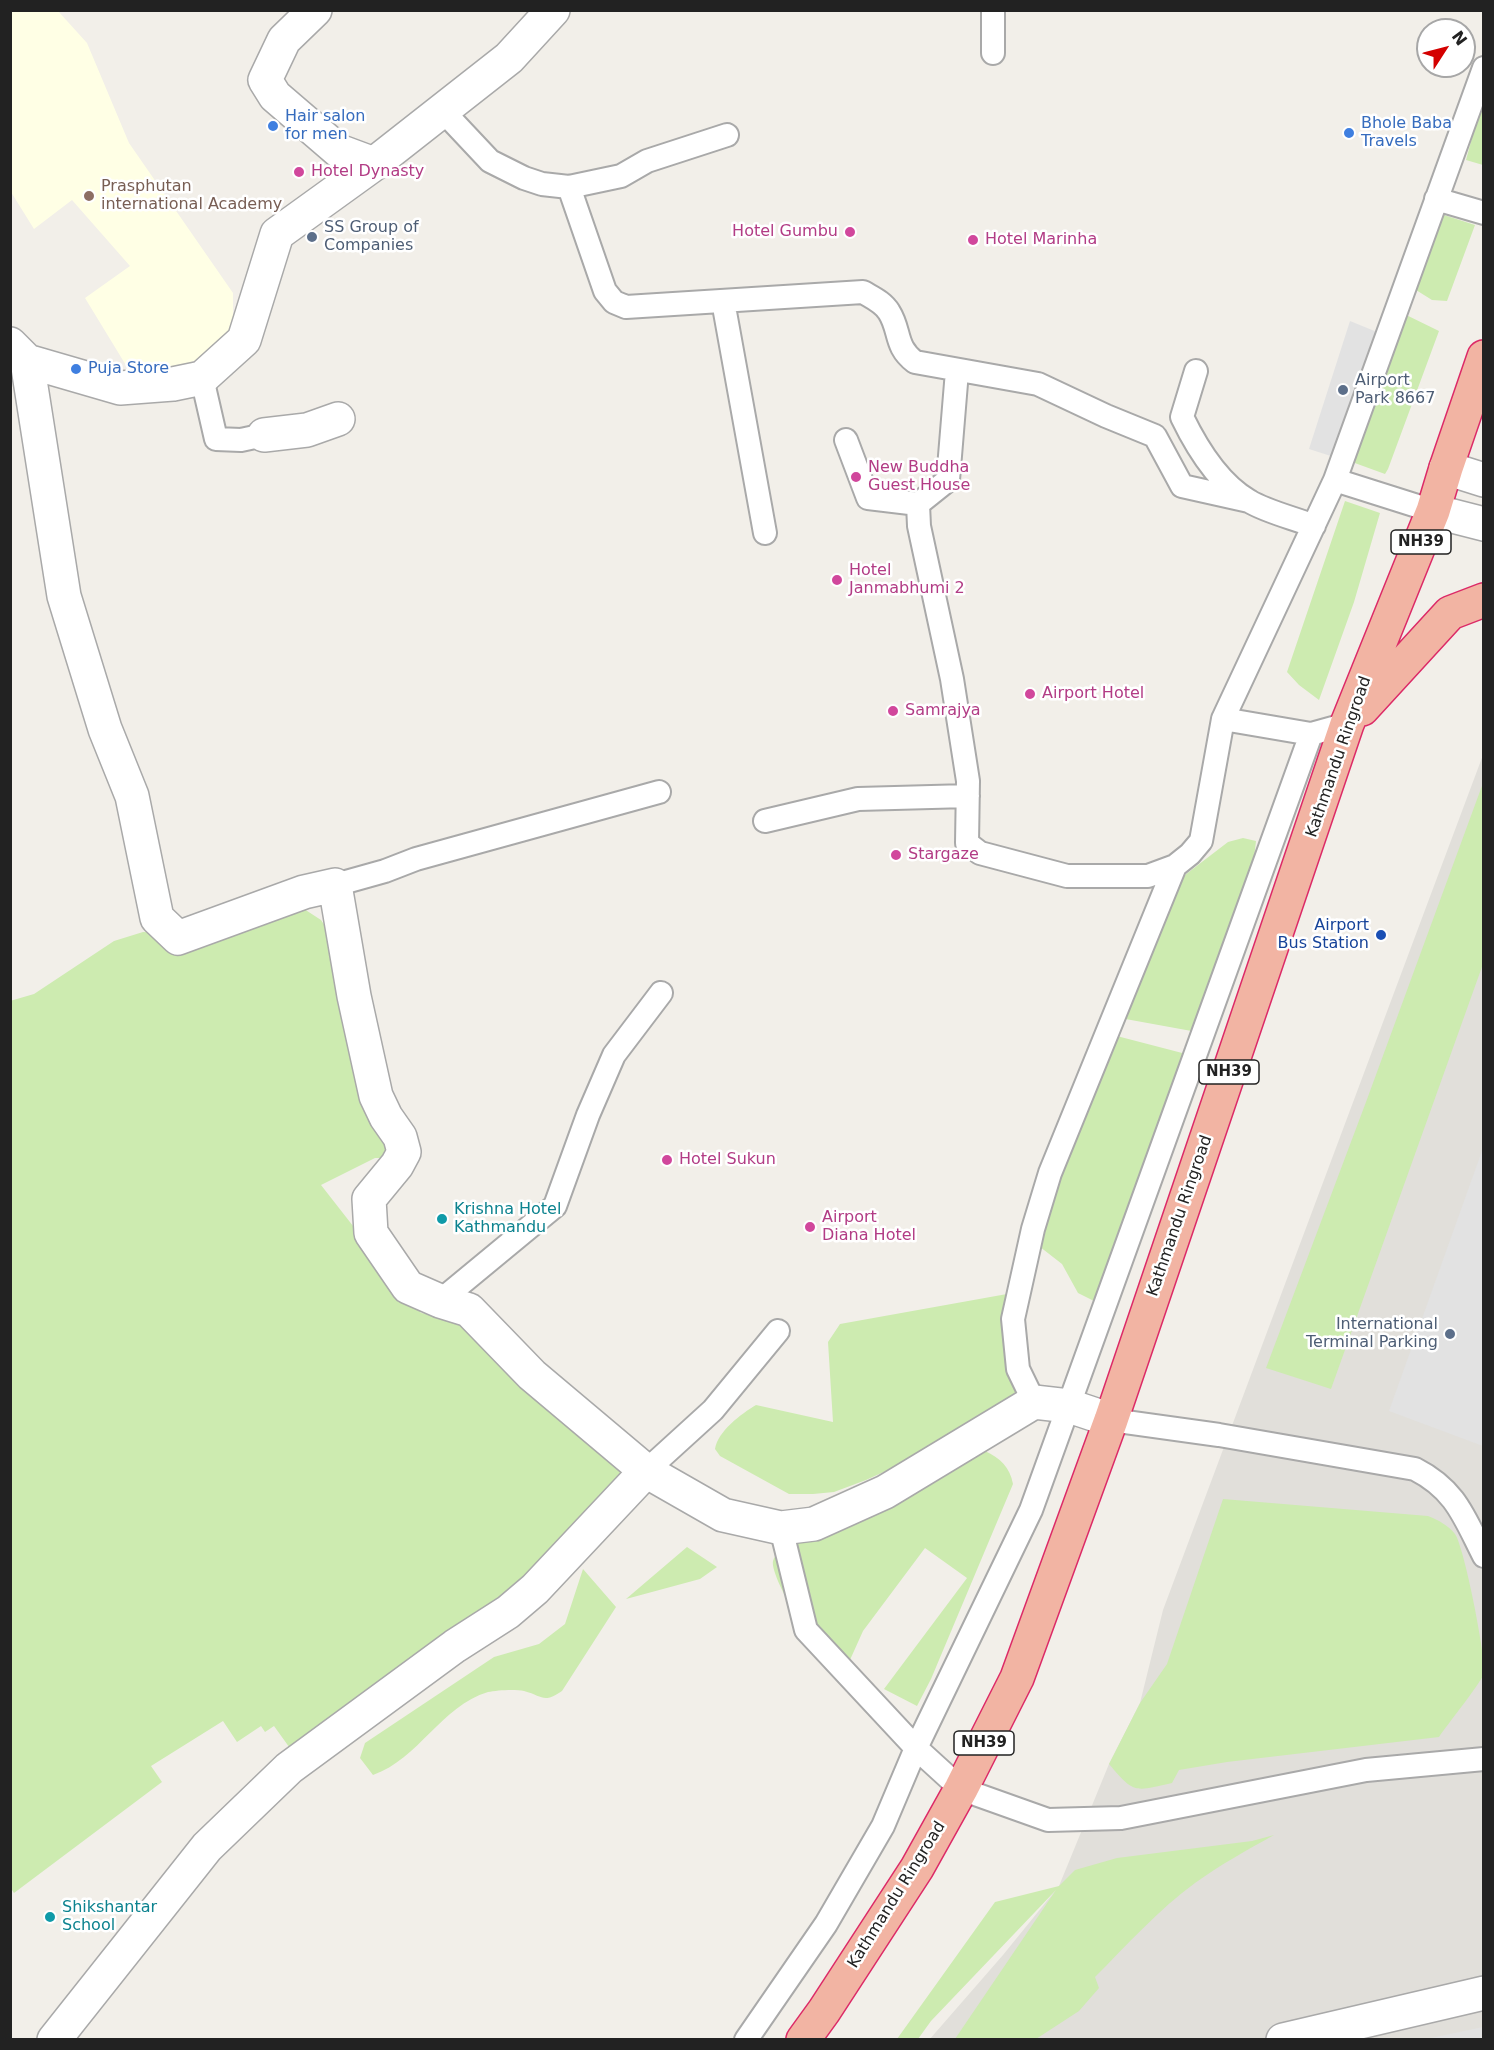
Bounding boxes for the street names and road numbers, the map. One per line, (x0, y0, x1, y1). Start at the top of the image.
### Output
road number: NH39 (1391, 530, 1451, 554)
street label: Kathmandu Ringroad (1302, 674, 1376, 840)
road number: NH39 (1199, 1060, 1259, 1084)
street label: Kathmandu Ringroad (1143, 1133, 1217, 1299)
road number: NH39 (954, 1731, 1014, 1755)
street label: Kathmandu Ringroad (844, 1818, 950, 1972)

